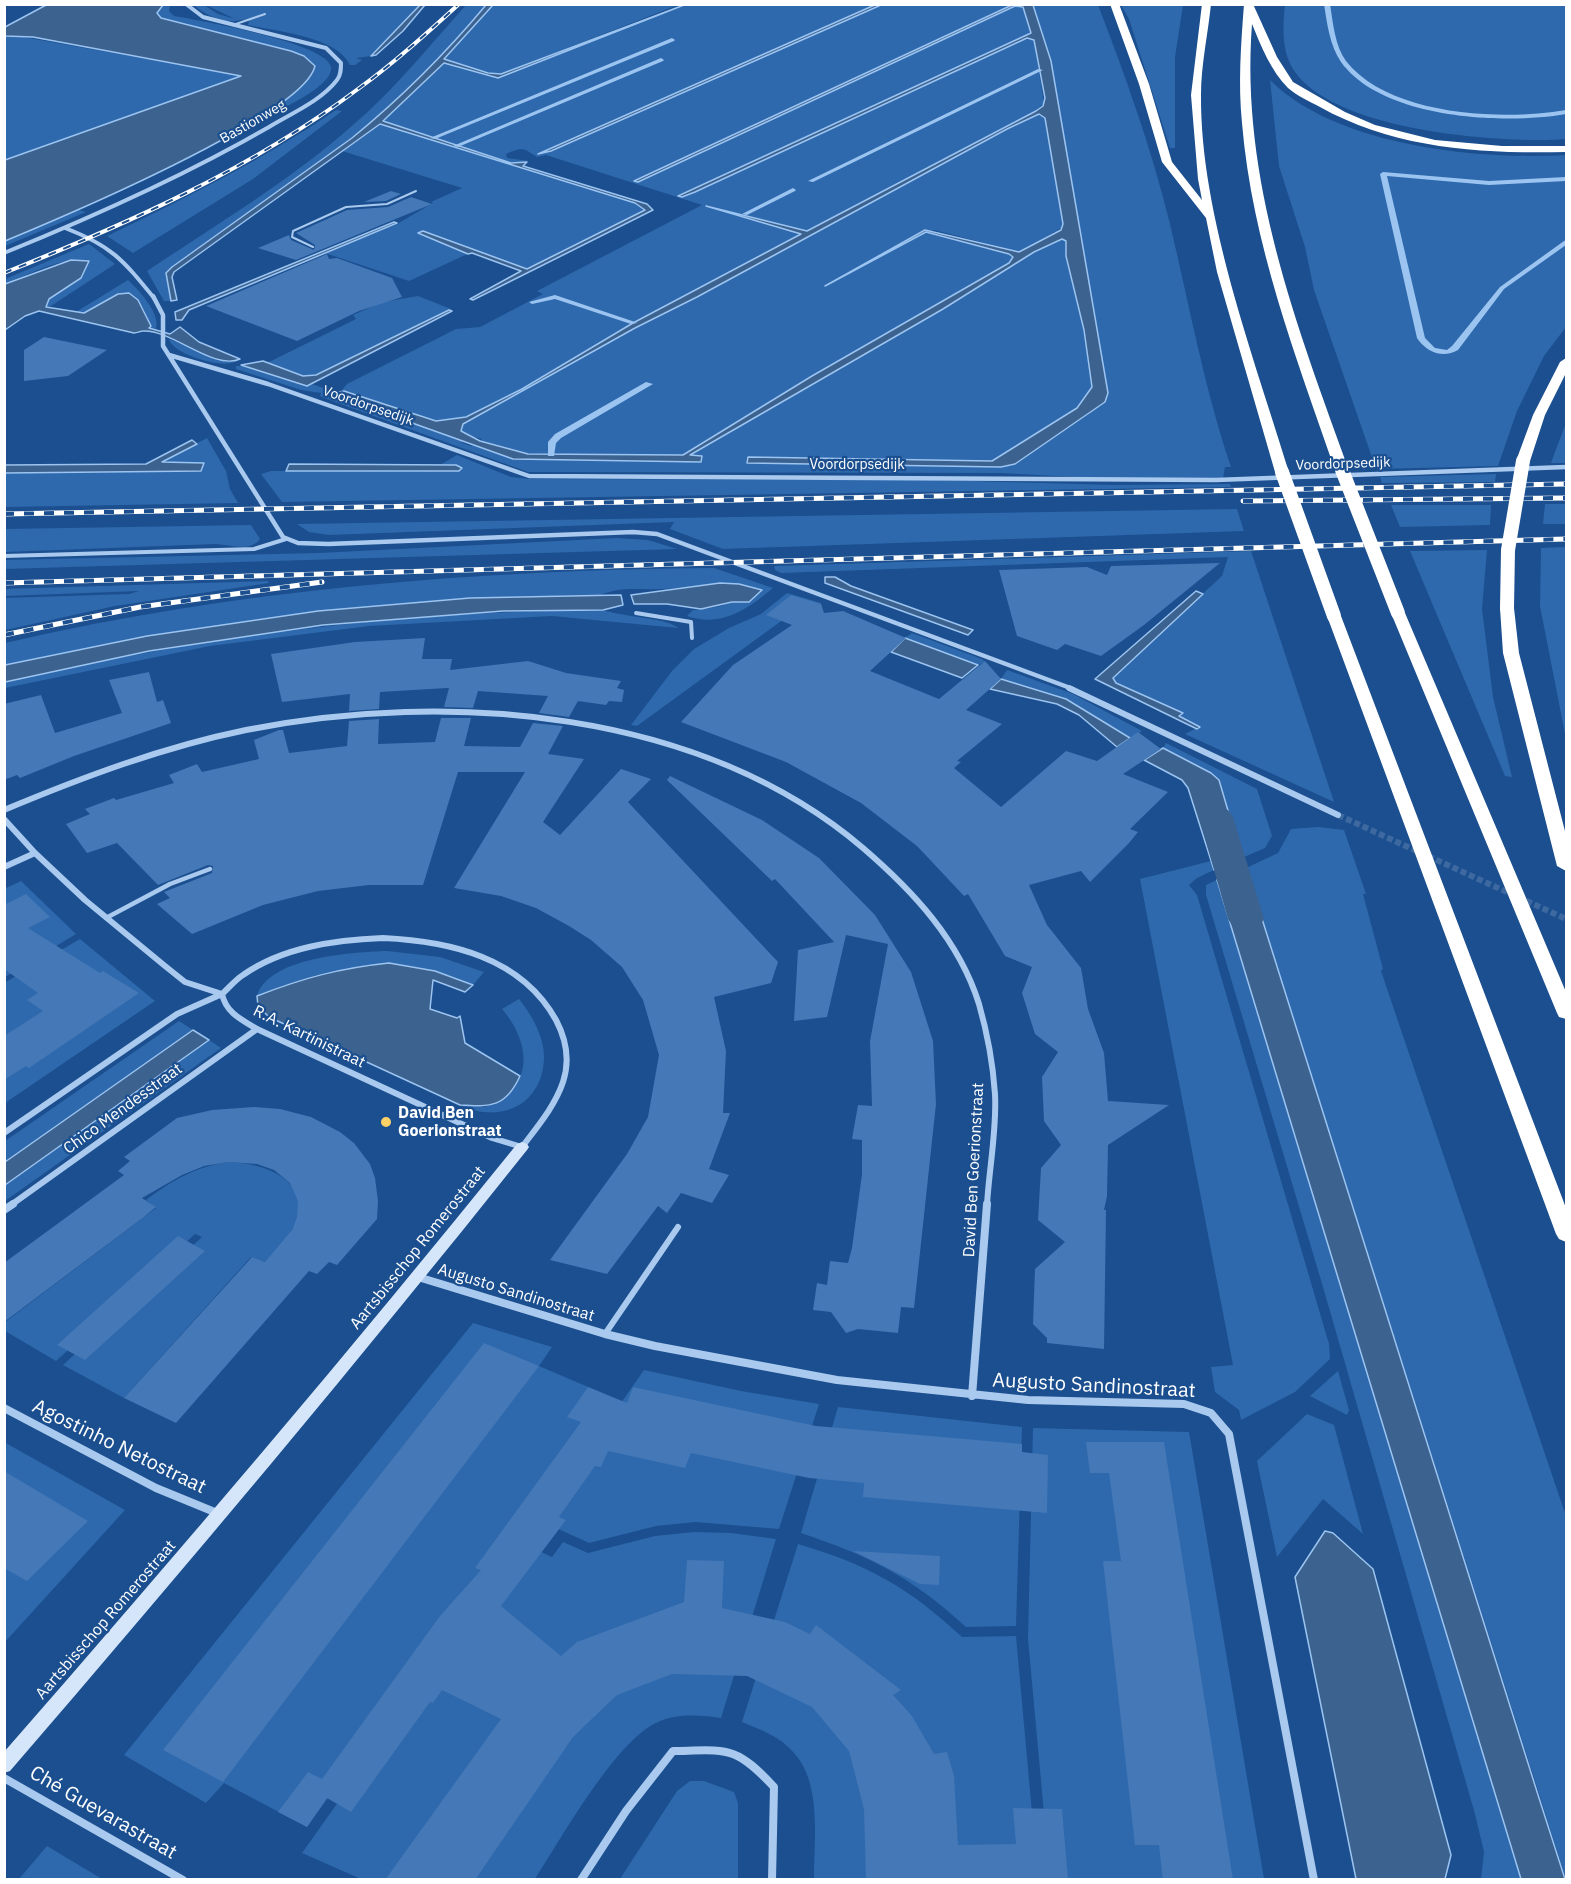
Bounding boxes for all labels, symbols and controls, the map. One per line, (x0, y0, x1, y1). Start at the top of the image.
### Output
street label: Bastionweg (217, 96, 289, 148)
street label: Voordorpsedijk (320, 383, 416, 429)
street label: Voordorpsedijk (1295, 454, 1391, 474)
street label: Voordorpsedijk (809, 457, 905, 473)
street label: R.A. Kartinistraat (250, 1002, 368, 1072)
street label: Chico Mendesstraat (60, 1059, 186, 1159)
street label: David Ben Goerionstraat (960, 1082, 988, 1258)
place label: David Ben Goerionstraat (398, 1103, 502, 1141)
marker: David Ben Goerionstraat (379, 1115, 393, 1129)
street label: Aartsbisschop Romerostraat (346, 1163, 490, 1333)
street label: Augusto Sandinostraat (435, 1260, 597, 1326)
street label: Augusto Sandinostraat (992, 1369, 1196, 1403)
street label: Agostinho Netostraat (28, 1395, 210, 1499)
street label: Aartsbisschop Romerostraat (32, 1537, 180, 1703)
street label: Ché Guevarastraat (25, 1761, 181, 1865)

